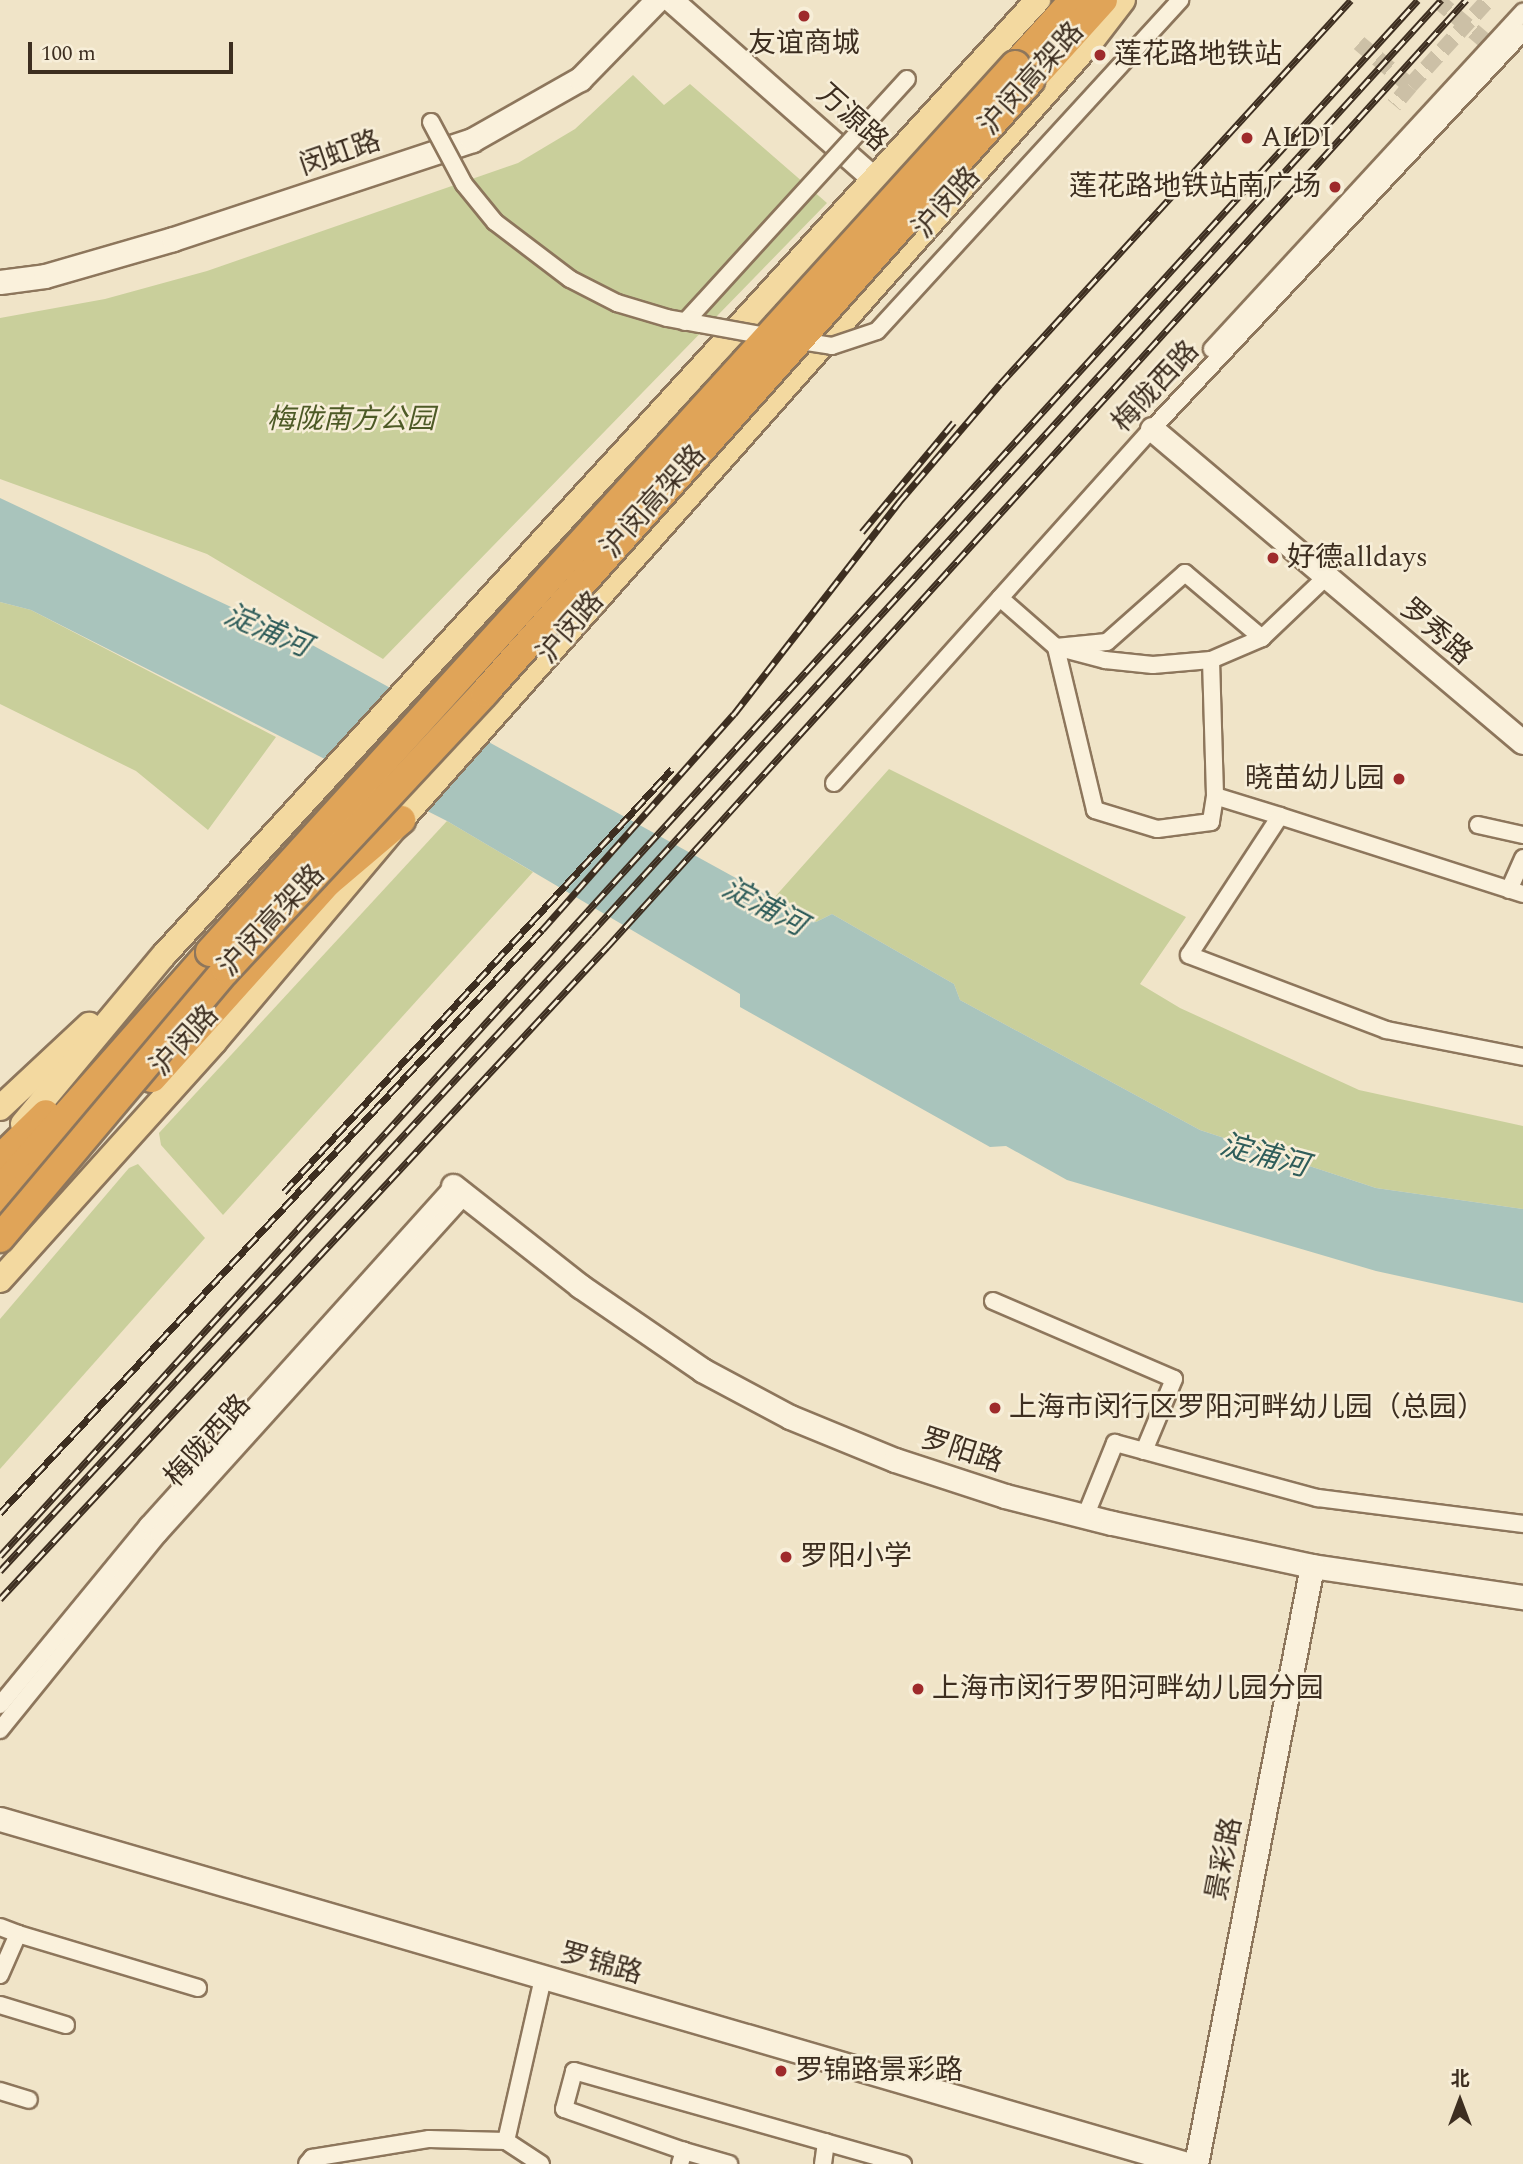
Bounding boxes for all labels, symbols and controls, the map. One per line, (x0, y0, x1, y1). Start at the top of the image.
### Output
marker: 友谊商城 (796, 8, 812, 24)
street label: 沪闵高架路 (973, 16, 1091, 142)
place label: 友谊商城 (748, 27, 860, 61)
scale bar (32, 28, 236, 72)
text: 100 m (41, 38, 96, 70)
place label: 莲花路地铁站 (1114, 38, 1282, 72)
marker: 莲花路地铁站 (1092, 47, 1108, 63)
street label: 万源路 (810, 77, 894, 159)
place label: ALDI (1261, 121, 1332, 155)
street label: 闵虹路 (295, 124, 385, 184)
marker: ALDI (1239, 130, 1255, 146)
street label: 沪闵路 (906, 161, 988, 245)
place label: 莲花路地铁站南广场 (1069, 170, 1321, 204)
marker: 莲花路地铁站南广场 (1327, 179, 1343, 195)
street label: 梅陇西路 (1106, 335, 1206, 439)
park label: 梅陇南方公园 (267, 403, 435, 437)
street label: 沪闵高架路 (595, 439, 713, 565)
place label: 好德alldays (1287, 541, 1428, 575)
marker: 好德alldays (1265, 550, 1281, 566)
street label: 沪闵路 (531, 585, 611, 671)
street label: 罗秀路 (1393, 592, 1479, 672)
water label: 淀浦河 (219, 597, 315, 665)
place label: 晓苗幼儿园 (1245, 762, 1385, 796)
marker: 晓苗幼儿园 (1391, 771, 1407, 787)
street label: 沪闵高架路 (212, 858, 332, 984)
water label: 淀浦河 (716, 870, 812, 944)
street label: 沪闵路 (144, 999, 226, 1083)
water label: 淀浦河 (1216, 1127, 1312, 1185)
street label: 梅陇西路 (158, 1388, 258, 1494)
place label: 上海市闵行区罗阳河畔幼儿园（总园） (1009, 1391, 1485, 1425)
marker: 上海市闵行区罗阳河畔幼儿园（总园） (987, 1400, 1003, 1416)
street label: 罗阳路 (917, 1422, 1007, 1480)
place label: 罗阳小学 (800, 1540, 912, 1574)
marker: 罗阳小学 (778, 1549, 794, 1565)
place label: 上海市闵行罗阳河畔幼儿园分园 (932, 1672, 1324, 1706)
marker: 上海市闵行罗阳河畔幼儿园分园 (910, 1681, 926, 1697)
street label: 景彩路 (1200, 1815, 1250, 1903)
street label: 罗锦路 (556, 1936, 646, 1992)
place label: 罗锦路景彩路 (795, 2054, 963, 2088)
marker: 罗锦路景彩路 (773, 2063, 789, 2079)
text: 北 (1450, 2065, 1470, 2094)
north arrow (1425, 2066, 1495, 2136)

